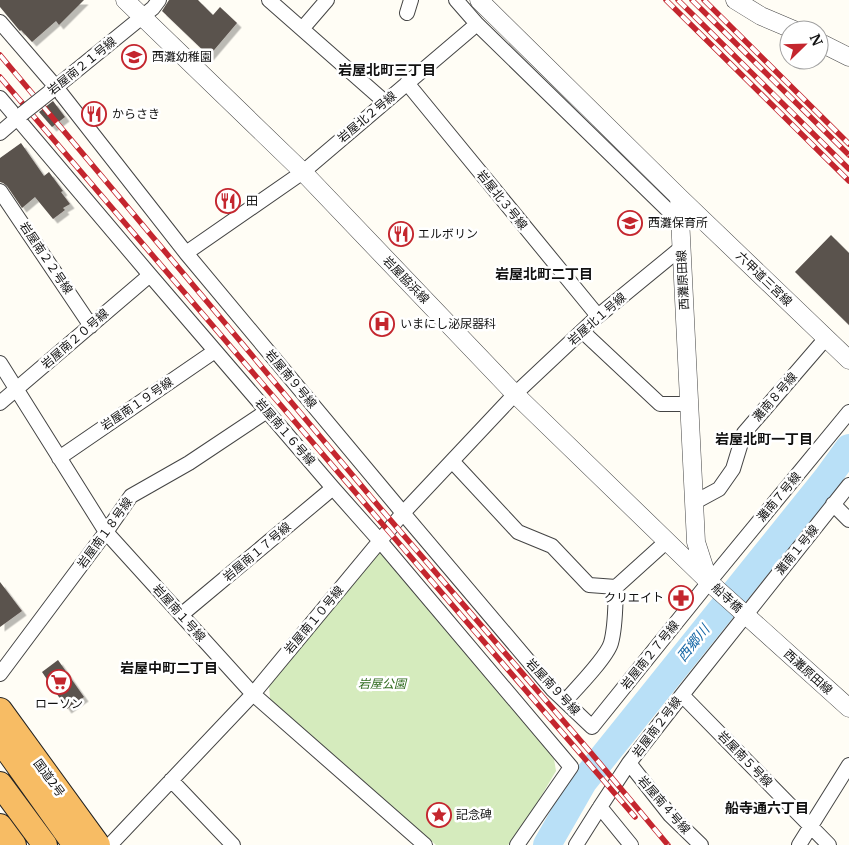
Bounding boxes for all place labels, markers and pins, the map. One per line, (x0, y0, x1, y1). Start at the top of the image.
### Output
school or university icon: 西灘幼稚園 (121, 44, 147, 70)
place label: 西灘幼稚園 (152, 49, 212, 64)
restaurant icon: からさき (81, 101, 107, 127)
place label: からさき (112, 106, 160, 121)
restaurant icon: 田 (215, 188, 241, 214)
place label: 田 (246, 193, 258, 208)
school or university icon: 西灘保育所 (617, 210, 643, 236)
place label: 西灘保育所 (648, 215, 708, 230)
restaurant icon: エルボリン (388, 221, 414, 247)
place label: エルボリン (418, 226, 478, 241)
hospital icon: いまにし泌尿器科 (369, 311, 395, 337)
place label: いまにし泌尿器科 (400, 316, 496, 331)
pharmacy icon: クリエイト (668, 585, 694, 611)
place label: クリエイト (604, 590, 664, 605)
supermarket icon: ローソン (46, 669, 72, 695)
place label: ローソン (35, 696, 83, 711)
place icon: 記念碑 (426, 802, 452, 828)
place label: 記念碑 (456, 807, 492, 822)

